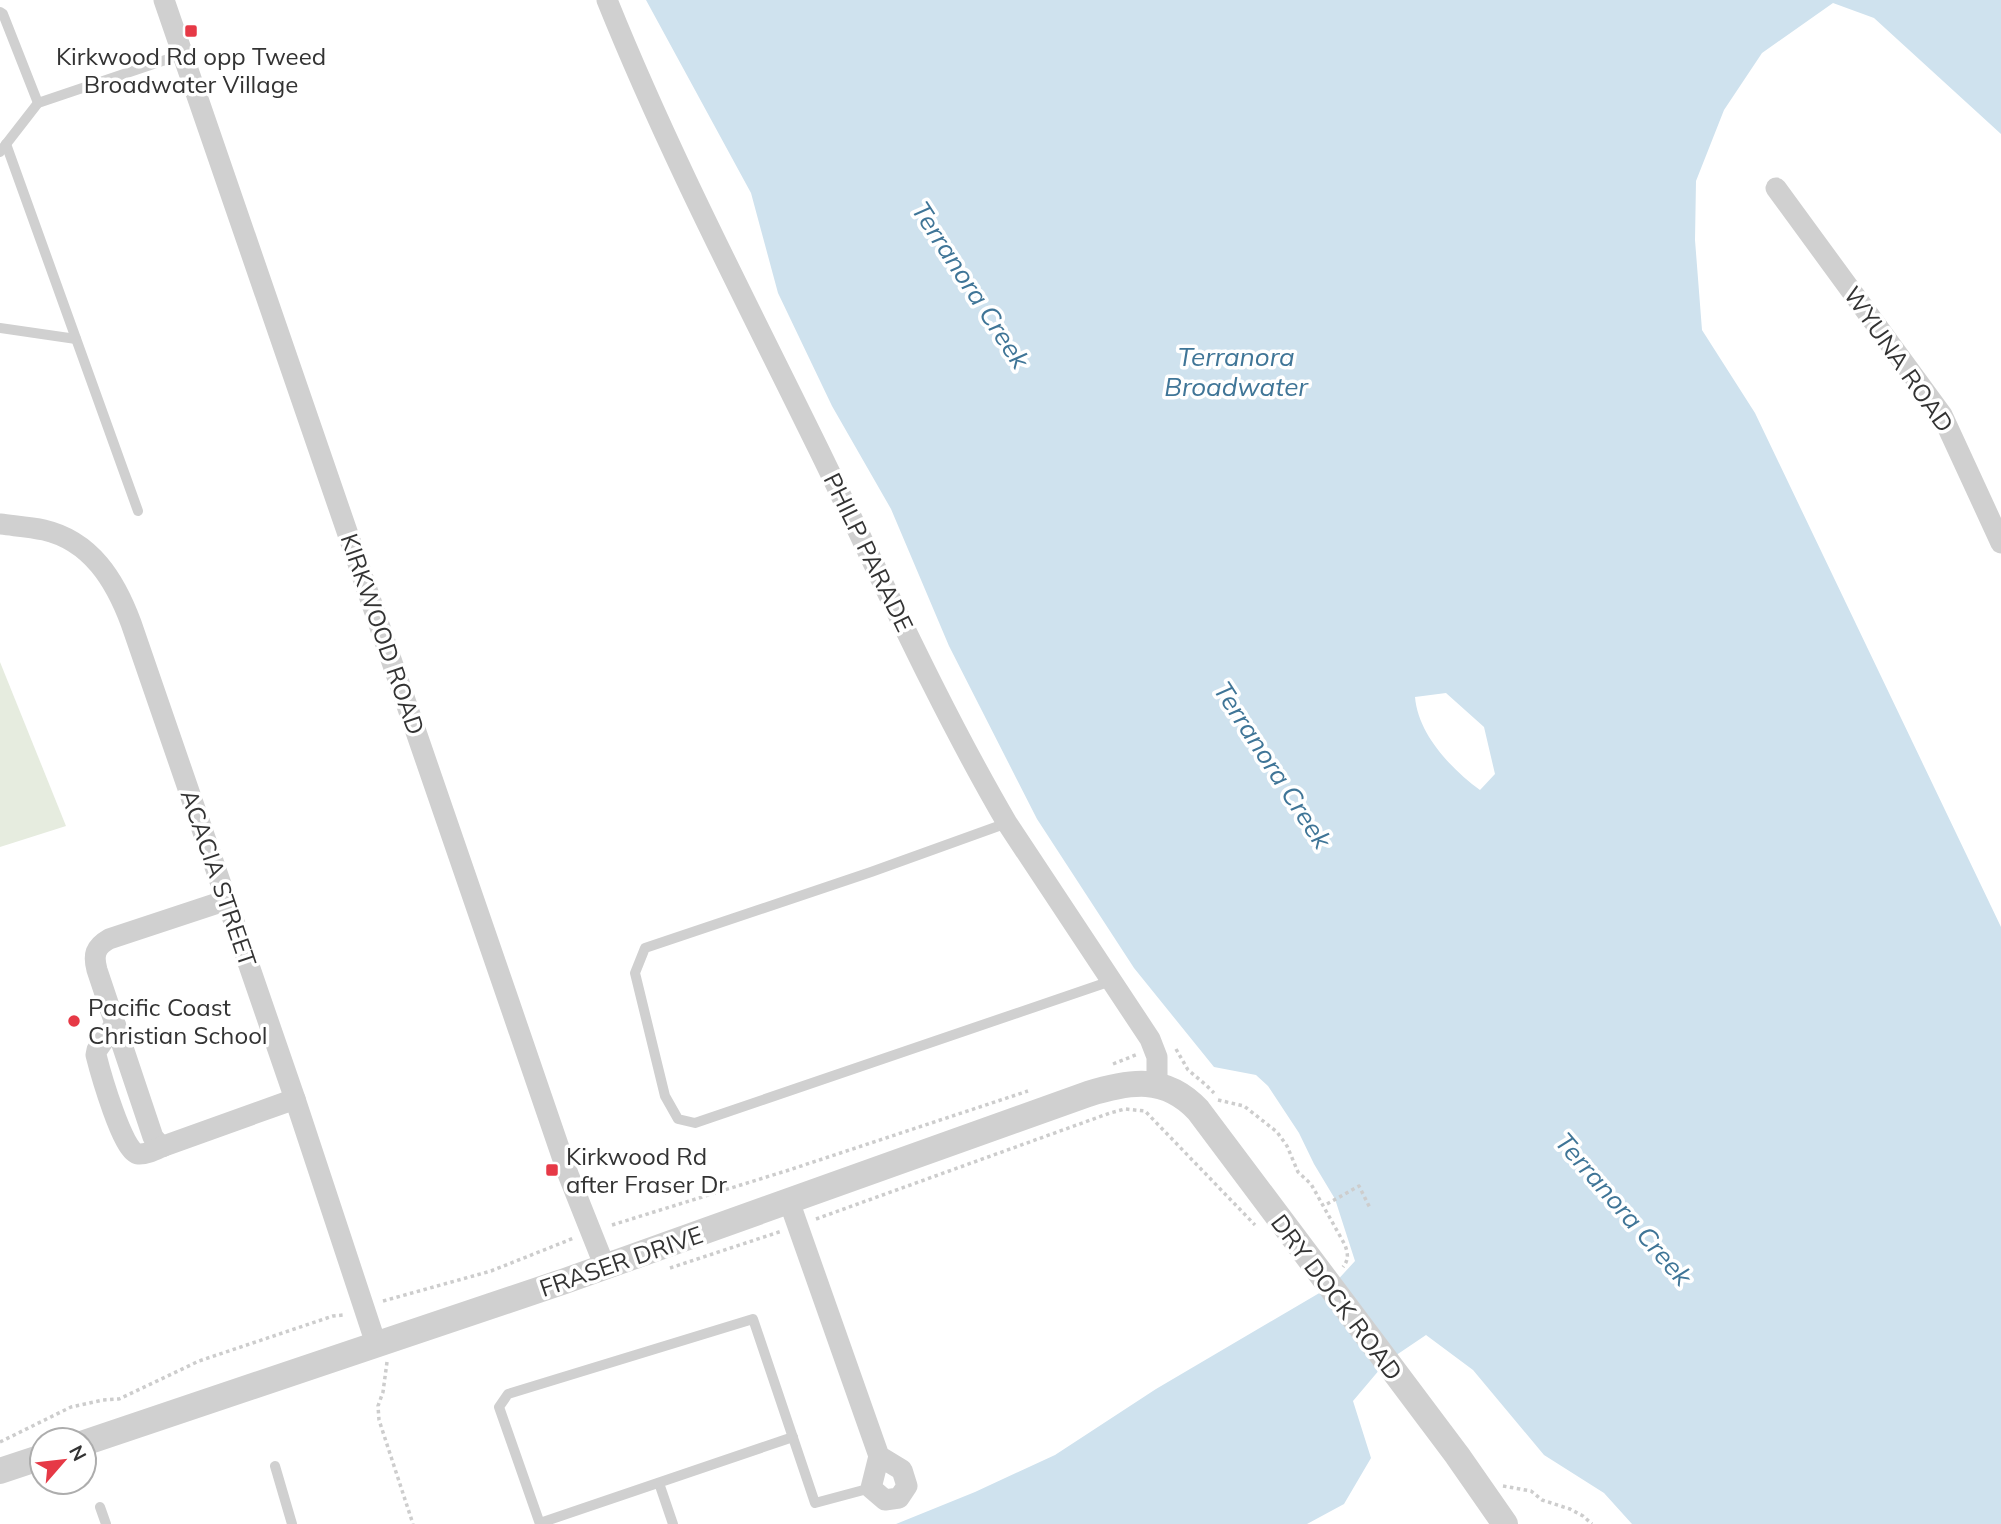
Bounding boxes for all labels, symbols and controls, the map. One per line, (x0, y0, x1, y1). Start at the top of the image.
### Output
marker: Kirkwood Rd opp Tweed Broadwater Village (183, 23, 199, 39)
place label: Kirkwood Rd opp Tweed Broadwater Village (56, 41, 326, 99)
water label: Terranora Creek (905, 195, 1038, 375)
street label: WYUNA ROAD (1838, 280, 1960, 438)
water label: Terranora Broadwater (1164, 340, 1309, 403)
street label: PHILP PARADE (818, 468, 920, 636)
street label: KIRKWOOD ROAD (335, 529, 431, 739)
water label: Terranora Creek (1207, 675, 1340, 855)
street label: ACACIA STREET (175, 786, 264, 971)
place label: Pacific Coast Christian School (88, 992, 268, 1050)
marker: Pacific Coast Christian School (66, 1013, 82, 1029)
water label: Terranora Creek (1548, 1125, 1700, 1293)
place label: Kirkwood Rd after Fraser Dr (566, 1141, 727, 1199)
marker: Kirkwood Rd after Fraser Dr (544, 1162, 560, 1178)
street label: DRY DOCK ROAD (1265, 1208, 1409, 1386)
street label: FRASER DRIVE (535, 1219, 707, 1303)
north arrow (28, 1426, 98, 1496)
text: N (64, 1441, 92, 1465)

